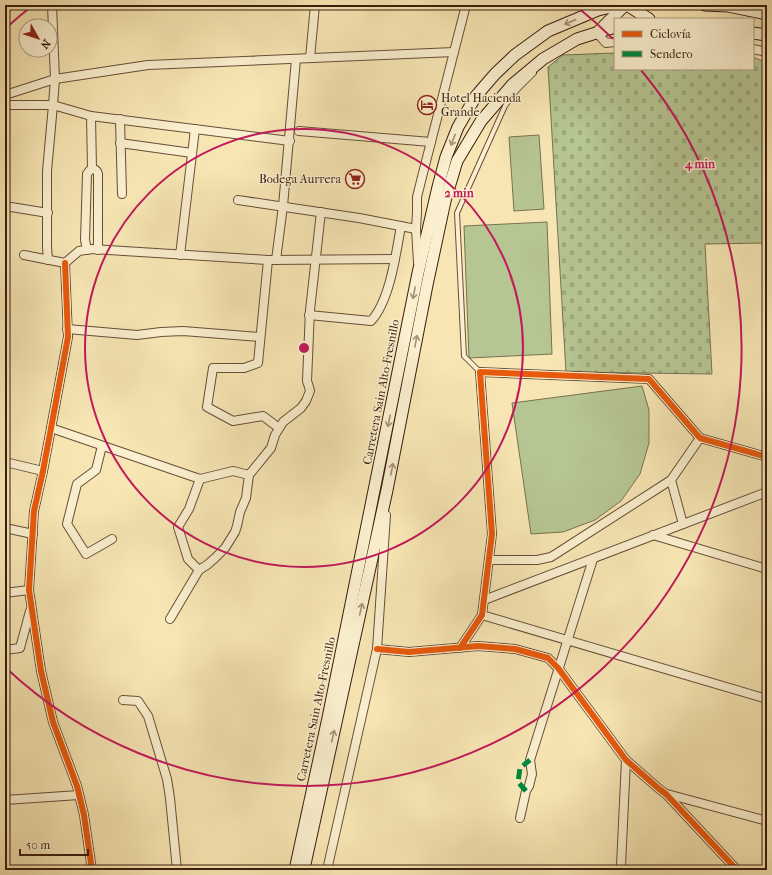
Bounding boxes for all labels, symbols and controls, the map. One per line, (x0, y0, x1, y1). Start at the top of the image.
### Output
north arrow (18, 18, 58, 58)
one-way arrow (565, 18, 577, 26)
legend (614, 18, 754, 70)
text: Ciclovía (650, 27, 691, 41)
text: N (37, 37, 53, 52)
text: Sendero (650, 47, 693, 61)
place label: Hotel Hacienda Grande (441, 91, 522, 119)
hotel icon: Hotel Hacienda Grande (416, 94, 438, 116)
one-way arrow (448, 134, 456, 146)
text: 4 min (684, 157, 716, 172)
supermarket icon: Bodega Aurrera (344, 168, 366, 190)
place label: Bodega Aurrera (259, 172, 341, 186)
text: 2 min (444, 186, 475, 200)
one-way arrow (410, 286, 418, 299)
street label: Carretera Sain Alto-Fresnillo (360, 318, 402, 466)
one-way arrow (413, 335, 421, 348)
centre of rings (297, 341, 311, 355)
one-way arrow (384, 414, 392, 427)
one-way arrow (388, 463, 396, 476)
one-way arrow (357, 603, 365, 616)
street label: Carretera Sain Alto-Fresnillo (294, 635, 338, 783)
one-way arrow (329, 730, 337, 743)
scale bar (20, 831, 88, 857)
text: 50 m (26, 838, 50, 852)

